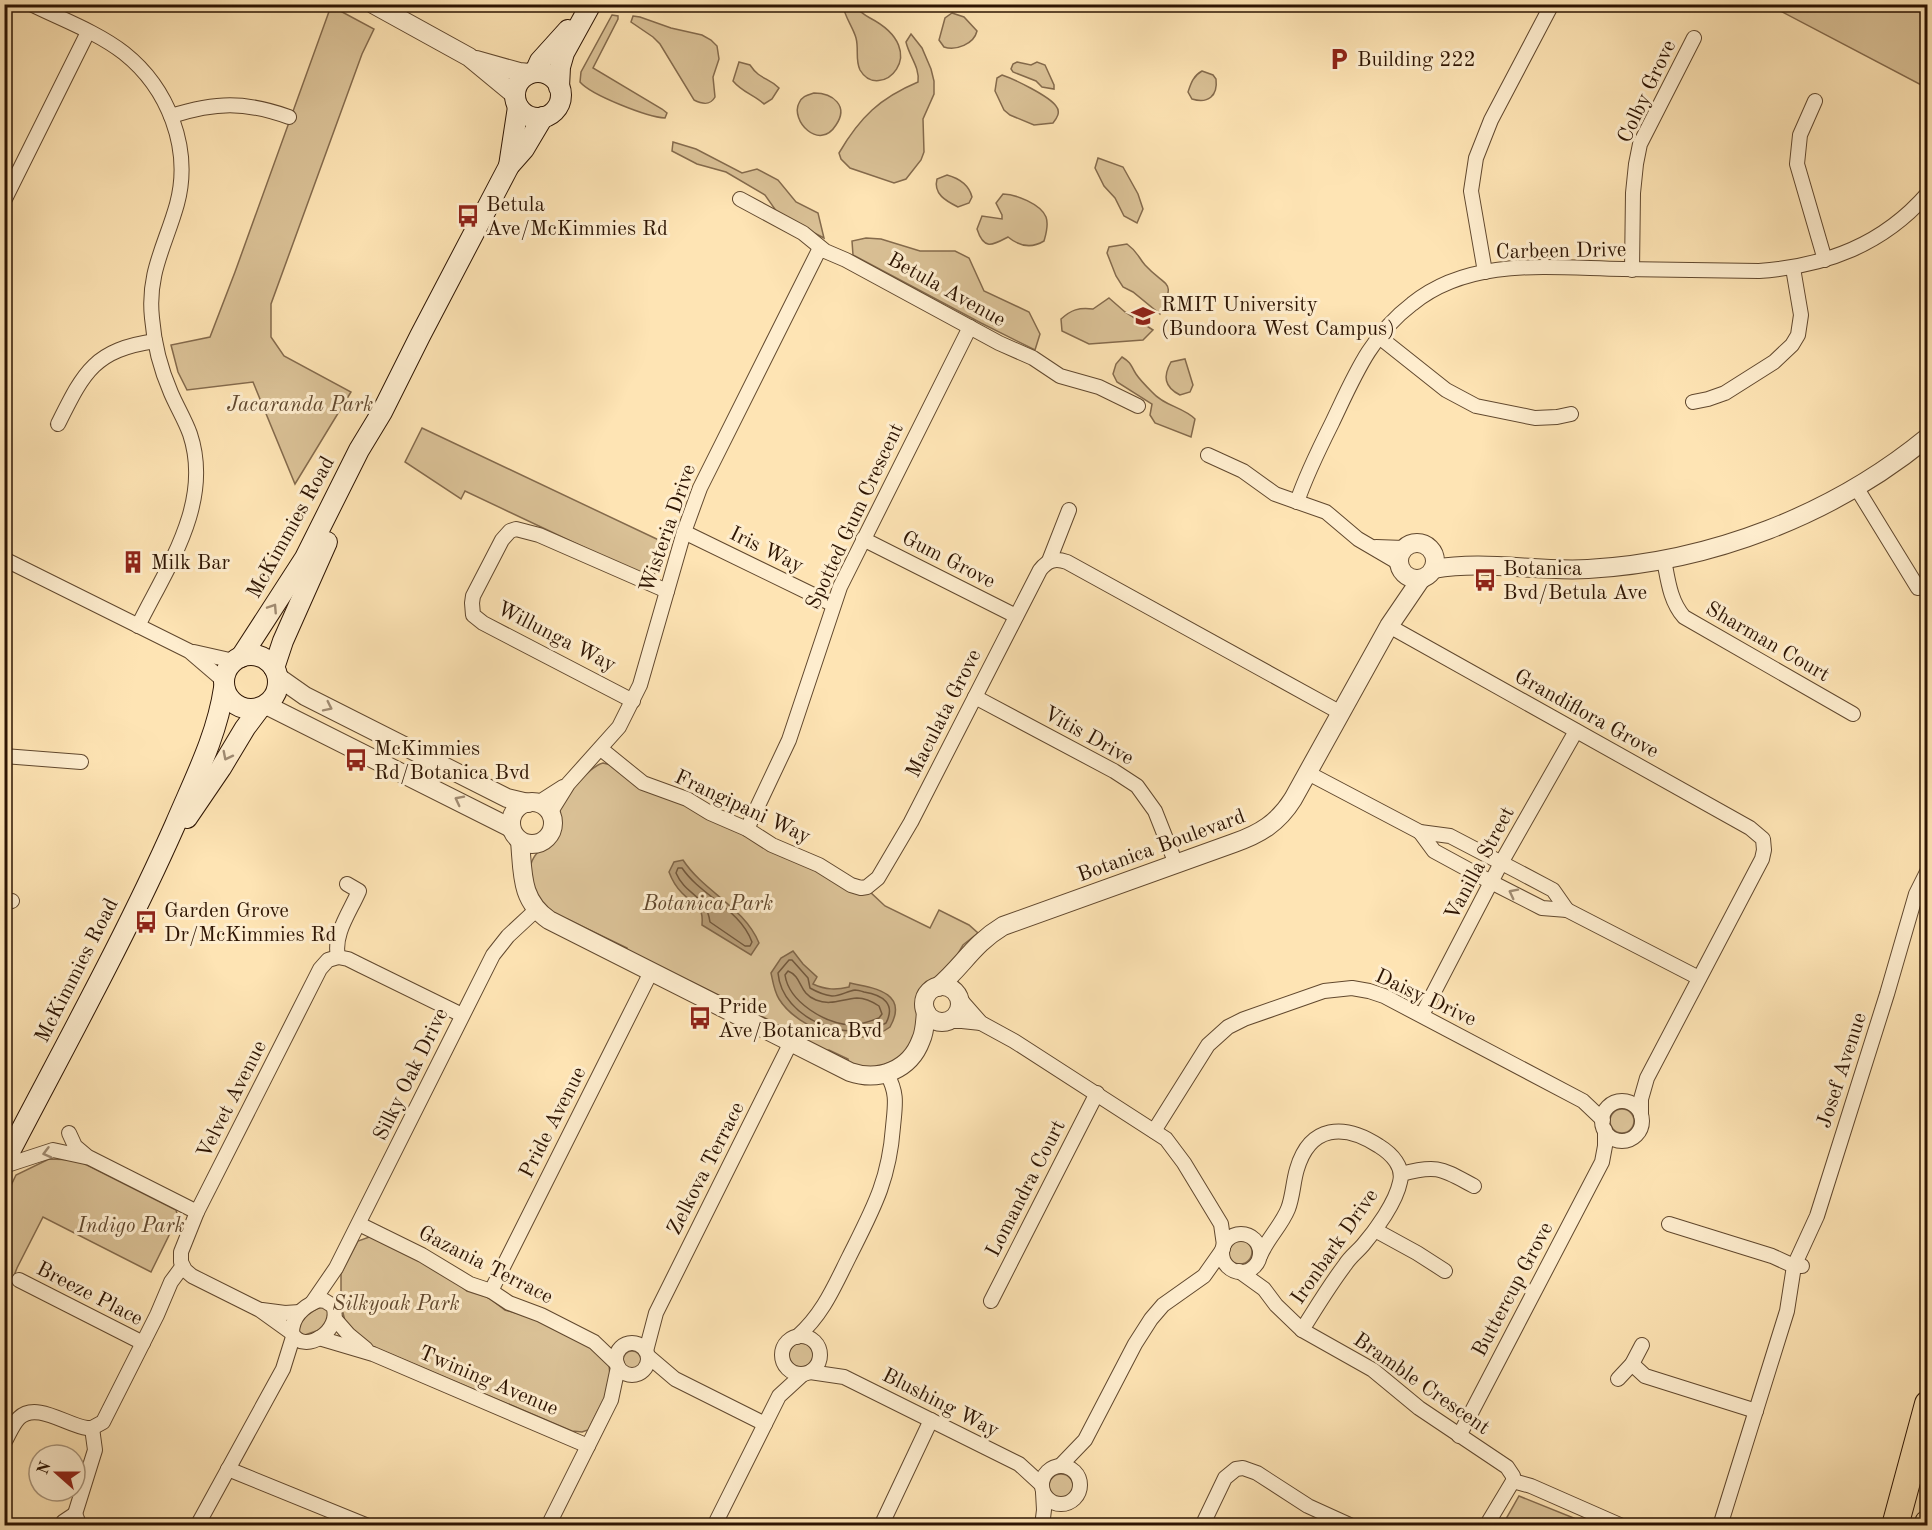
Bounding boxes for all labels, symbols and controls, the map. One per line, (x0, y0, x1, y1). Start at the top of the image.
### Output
street label: Colby Grove (1614, 37, 1680, 146)
parking icon: Building 222 (1326, 46, 1352, 72)
place label: Building 222 (1357, 50, 1476, 71)
place label: Betula Ave/McKimmies Rd (486, 195, 668, 240)
bus stop icon: Betula Ave/McKimmies Rd (455, 203, 481, 229)
street label: Carbeen Drive (1495, 240, 1627, 263)
street label: Betula Avenue (884, 249, 1009, 331)
place label: RMIT University (Bundoora West Campus) (1161, 295, 1395, 340)
school or university icon: RMIT University (Bundoora West Campus) (1130, 303, 1156, 329)
park label: Jacaranda Park (227, 395, 373, 416)
street label: Spotted Gum Crescent (803, 420, 908, 613)
street label: McKimmies Road (244, 453, 339, 602)
street label: Wisteria Drive (637, 462, 700, 595)
street label: Iris Way (726, 523, 807, 577)
street label: Gum Grove (898, 528, 998, 593)
building icon: Milk Bar (120, 549, 146, 575)
place label: Milk Bar (151, 553, 231, 574)
place label: Botanica Bvd/Betula Ave (1503, 559, 1647, 604)
bus stop icon: Botanica Bvd/Betula Ave (1472, 567, 1498, 593)
street label: Willunga Way (493, 598, 619, 676)
street label: Sharman Court (1702, 598, 1833, 686)
one-way arrow (266, 603, 277, 614)
street label: Maculata Grove (903, 646, 986, 781)
street label: Grandiflora Grove (1511, 666, 1662, 763)
one-way arrow (321, 700, 332, 711)
street label: Vitis Drive (1040, 703, 1137, 770)
place label: McKimmies Rd/Botanica Bvd (374, 739, 530, 784)
bus stop icon: McKimmies Rd/Botanica Bvd (343, 747, 369, 773)
one-way arrow (223, 750, 234, 761)
street label: Frangipani Way (671, 767, 814, 848)
one-way arrow (455, 796, 466, 808)
street label: Vanilla Street (1442, 804, 1519, 924)
street label: Botanica Boulevard (1075, 806, 1248, 887)
one-way arrow (1508, 889, 1519, 900)
park label: Botanica Park (642, 894, 773, 915)
street label: McKimmies Road (32, 895, 123, 1046)
place label: Garden Grove Dr/McKimmies Rd (164, 901, 336, 946)
bus stop icon: Garden Grove Dr/McKimmies Rd (133, 909, 159, 935)
street label: Daisy Drive (1372, 966, 1479, 1031)
place label: Pride Ave/Botanica Bvd (718, 997, 883, 1042)
street label: Silky Oak Drive (370, 1005, 452, 1144)
bus stop icon: Pride Ave/Botanica Bvd (687, 1005, 713, 1031)
street label: Josef Avenue (1814, 1010, 1871, 1131)
street label: Velvet Avenue (194, 1037, 271, 1162)
street label: Pride Avenue (516, 1064, 590, 1182)
street label: Zelkova Terrace (664, 1099, 749, 1238)
street label: Lomandra Court (983, 1117, 1070, 1260)
one-way arrow (42, 1146, 53, 1158)
street label: Ironbark Drive (1288, 1185, 1383, 1308)
park label: Indigo Park (76, 1216, 185, 1237)
street label: Buttercup Grove (1469, 1219, 1558, 1360)
street label: Gazania Terrace (415, 1222, 556, 1308)
street label: Breeze Place (33, 1259, 146, 1330)
park label: Silkyoak Park (332, 1294, 460, 1315)
street label: Bramble Crescent (1349, 1329, 1493, 1439)
street label: Twining Avenue (416, 1343, 561, 1420)
street label: Blushing Way (878, 1365, 1002, 1442)
north arrow (27, 1443, 87, 1503)
text: N (35, 1459, 55, 1477)

